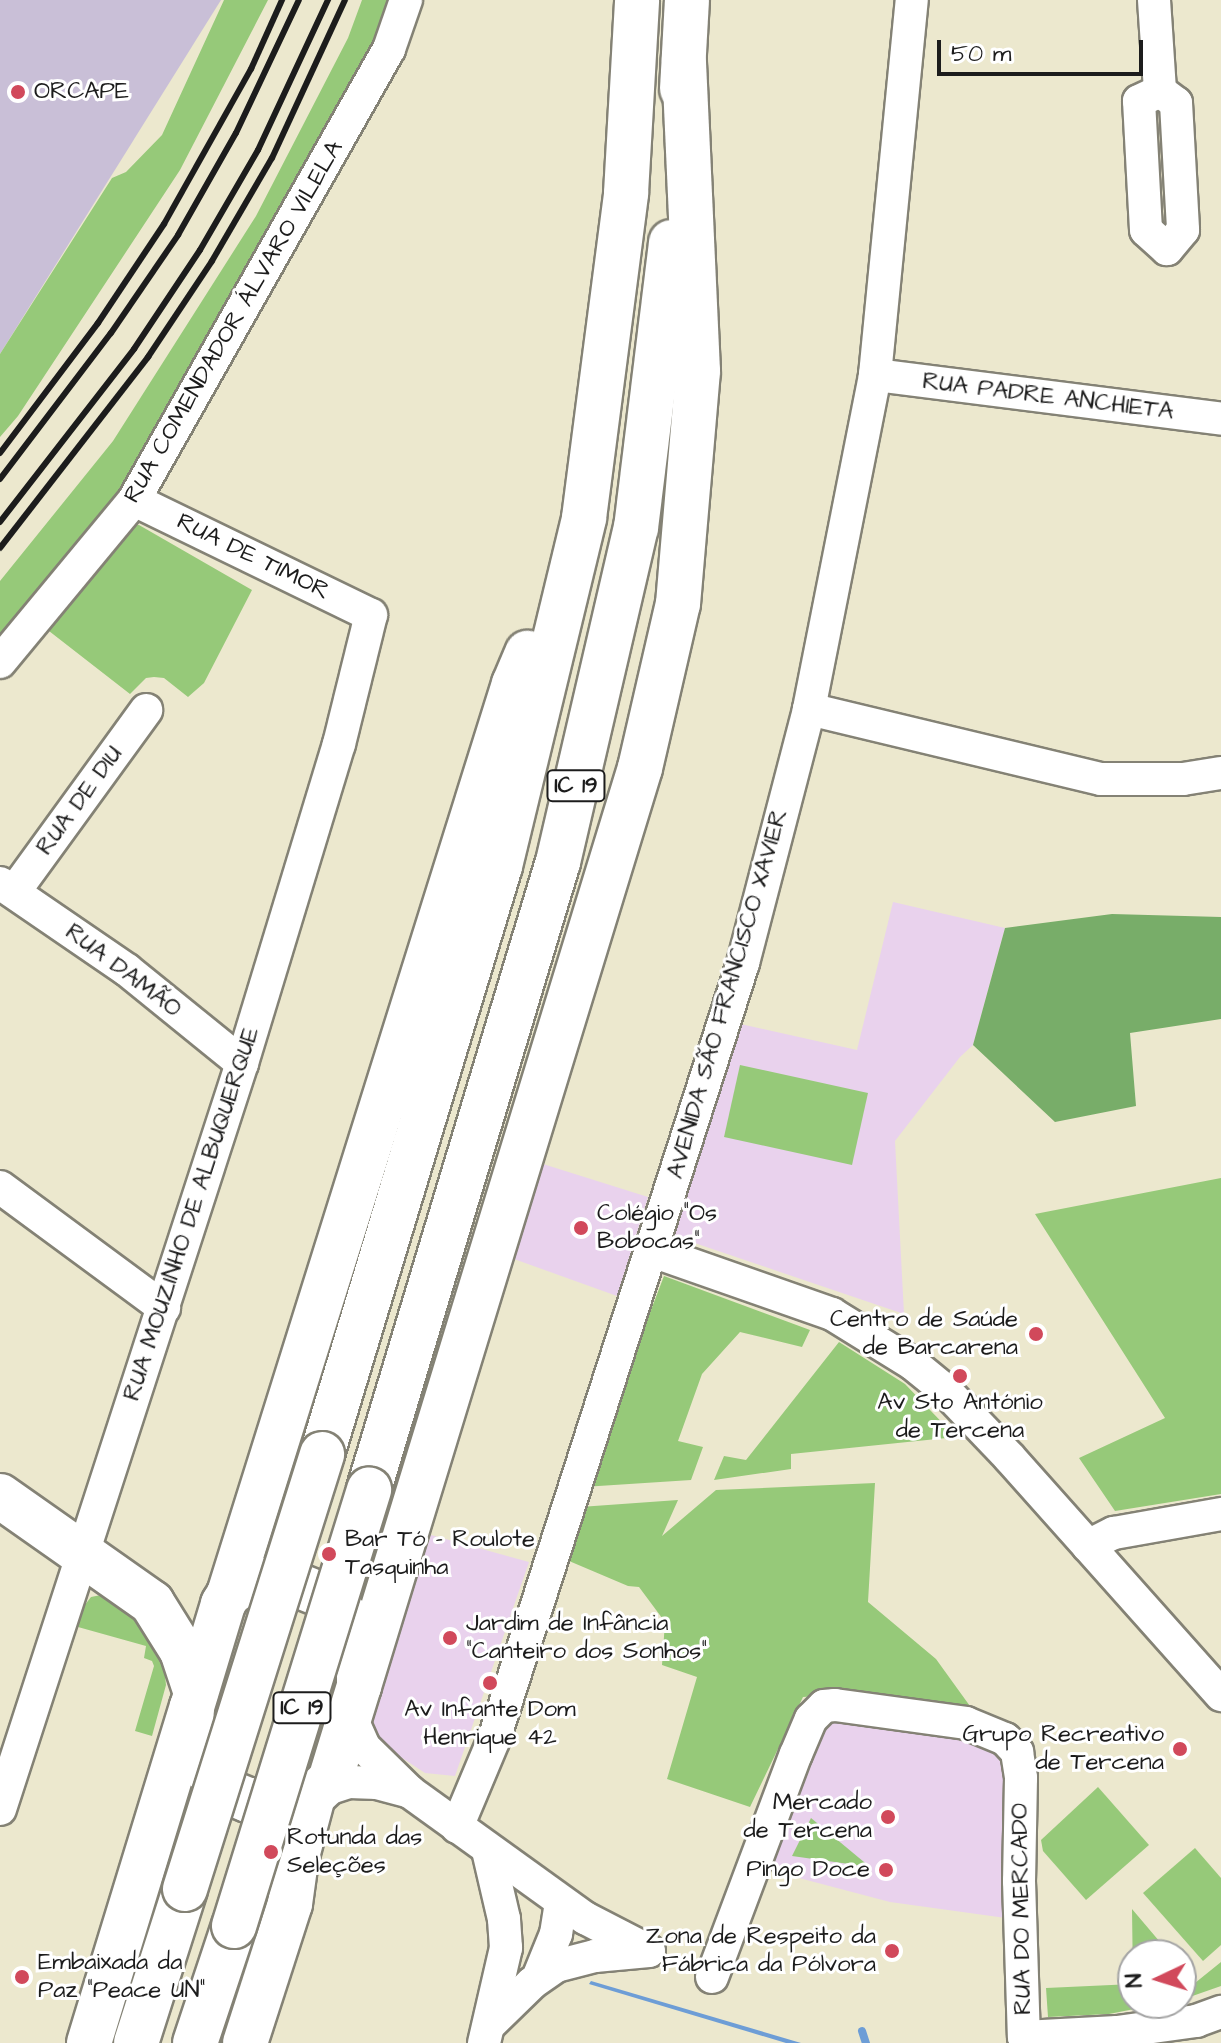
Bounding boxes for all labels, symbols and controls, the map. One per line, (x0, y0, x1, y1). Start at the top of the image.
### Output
scale bar (941, 24, 1147, 74)
text: 50 m (951, 37, 1011, 71)
place label: ORCAPE (34, 78, 129, 106)
marker: ORCAPE (9, 83, 27, 101)
street label: RUA COMENDADOR ÁLVARO VILELA (118, 136, 350, 508)
street label: RUA PADRE ANCHIETA (921, 367, 1175, 427)
street label: RUA DE TIMOR (172, 508, 334, 606)
street label: RUA DE DIU (31, 741, 129, 861)
road number: IC 19 (546, 768, 606, 804)
street label: AVENIDA SÃO FRANCISCO XAVIER (661, 806, 795, 1182)
street label: RUA DAMÃO (59, 918, 187, 1024)
street label: RUA MOUZINHO DE ALBUQUERQUE (118, 1023, 266, 1405)
place label: Colégio "Os Bobocas" (597, 1200, 717, 1256)
marker: Colégio "Os Bobocas" (572, 1219, 590, 1237)
place label: Centro de Saúde de Barcarena (830, 1306, 1018, 1362)
marker: Centro de Saúde de Barcarena (1025, 1323, 1047, 1345)
marker: Av Sto António de Tercena (951, 1367, 969, 1385)
place label: Av Sto António de Tercena (877, 1389, 1043, 1445)
place label: Bar Tó - Roulote Tasquinha (345, 1526, 535, 1582)
marker: Bar Tó - Roulote Tasquinha (320, 1545, 338, 1563)
place label: Jardim de Infância "Canteiro dos Sonhos" (466, 1610, 707, 1666)
marker: Jardim de Infância "Canteiro dos Sonhos" (441, 1629, 459, 1647)
marker: Av Infante Dom Henrique 42 (481, 1674, 499, 1692)
road number: IC 19 (272, 1690, 332, 1726)
place label: Av Infante Dom Henrique 42 (404, 1696, 576, 1752)
place label: Grupo Recreativo de Tercena (962, 1721, 1164, 1777)
marker: Grupo Recreativo de Tercena (1171, 1740, 1189, 1758)
place label: Mercado de Tercena (744, 1789, 872, 1845)
street label: RUA DO MERCADO (1006, 1803, 1038, 2015)
marker: Mercado de Tercena (879, 1808, 897, 1826)
place label: Rotunda das Seleções (287, 1824, 422, 1880)
marker: Rotunda das Seleções (262, 1843, 280, 1861)
place label: Pingo Doce (746, 1856, 870, 1884)
marker: Pingo Doce (877, 1861, 895, 1879)
place label: Zona de Respeito da Fábrica da Pólvora (646, 1923, 876, 1979)
north arrow (1117, 1939, 1197, 2019)
marker: Zona de Respeito da Fábrica da Pólvora (883, 1942, 901, 1960)
place label: Embaixada da Paz "Peace UN" (38, 1949, 205, 2005)
marker: Embaixada da Paz "Peace UN" (13, 1968, 31, 1986)
text: N (1119, 1973, 1150, 1989)

